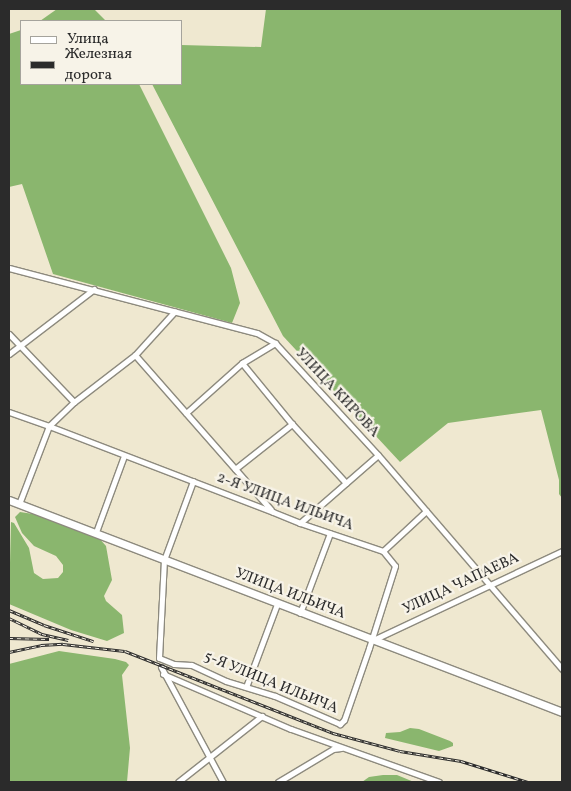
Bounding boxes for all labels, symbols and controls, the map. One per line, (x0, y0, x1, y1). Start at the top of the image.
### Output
legend (20, 20, 182, 85)
text: Улица (67, 29, 109, 50)
text: Железная дорога (65, 44, 132, 86)
street label: УЛИЦА КИРОВА (291, 345, 383, 441)
street label: 2-Я УЛИЦА ИЛЬИЧА (214, 469, 356, 535)
street label: УЛИЦА ЧАПАЕВА (400, 549, 522, 619)
street label: УЛИЦА ИЛЬИЧА (232, 565, 348, 623)
street label: 5-Я УЛИЦА ИЛЬИЧА (201, 648, 341, 718)

